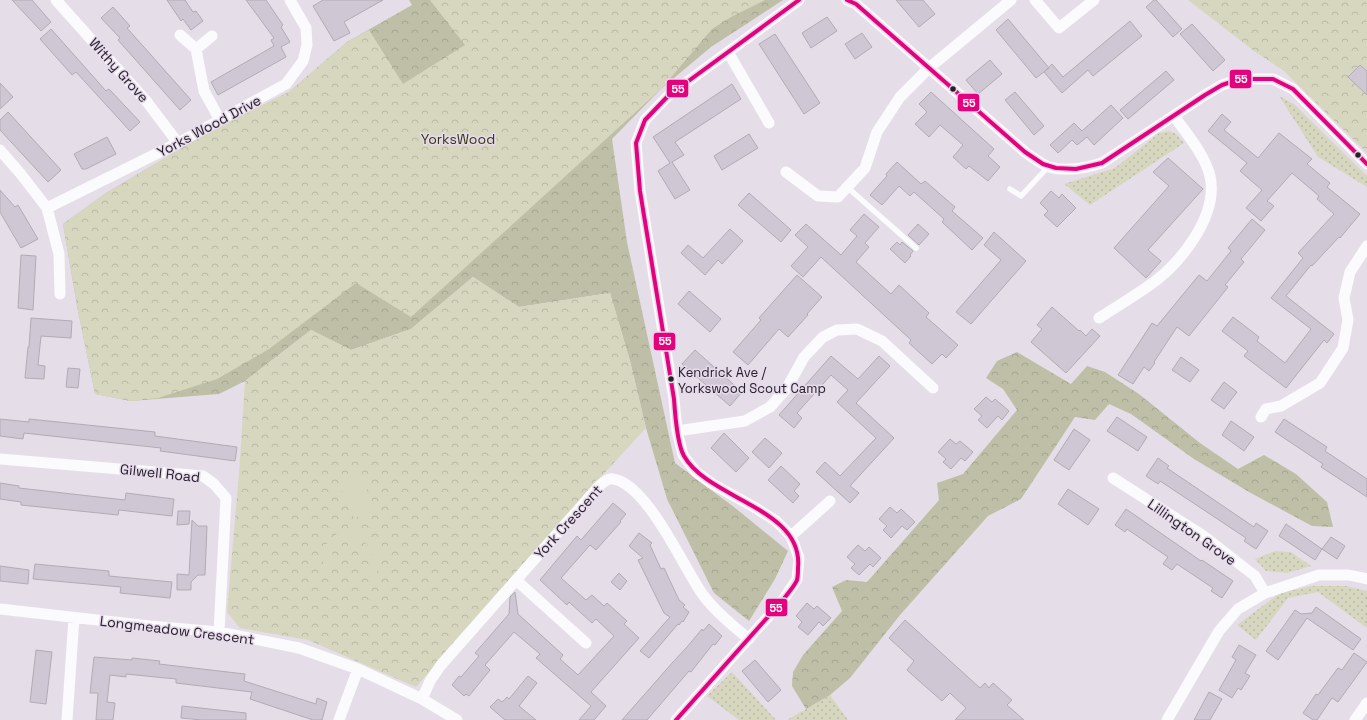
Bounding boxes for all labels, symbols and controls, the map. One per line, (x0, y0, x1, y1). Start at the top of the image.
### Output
street label: Withy Grove (85, 34, 153, 106)
line badge: 55 (1229, 69, 1252, 89)
text: 55 (1234, 72, 1248, 86)
line badge: 55 (666, 79, 689, 98)
text: 55 (671, 82, 685, 96)
unlabelled marker (948, 84, 958, 94)
street label: Yorks Wood Drive (154, 91, 264, 161)
line badge: 55 (957, 93, 980, 112)
text: 55 (962, 96, 976, 110)
park label: YorksWood (421, 130, 495, 148)
unlabelled marker (1353, 150, 1363, 160)
line badge: 55 (653, 332, 676, 351)
text: 55 (658, 334, 672, 348)
place label: Kendrick Ave / Yorkswood Scout Camp (678, 364, 826, 397)
marker: Kendrick Ave / Yorkswood Scout Camp (666, 374, 676, 384)
street label: Gilwell Road (119, 460, 201, 486)
street label: York Crescent (530, 481, 606, 563)
street label: Lillington Grove (1144, 495, 1240, 569)
line badge: 55 (765, 598, 788, 617)
text: 55 (769, 601, 783, 615)
street label: Longmeadow Crescent (99, 612, 255, 648)

